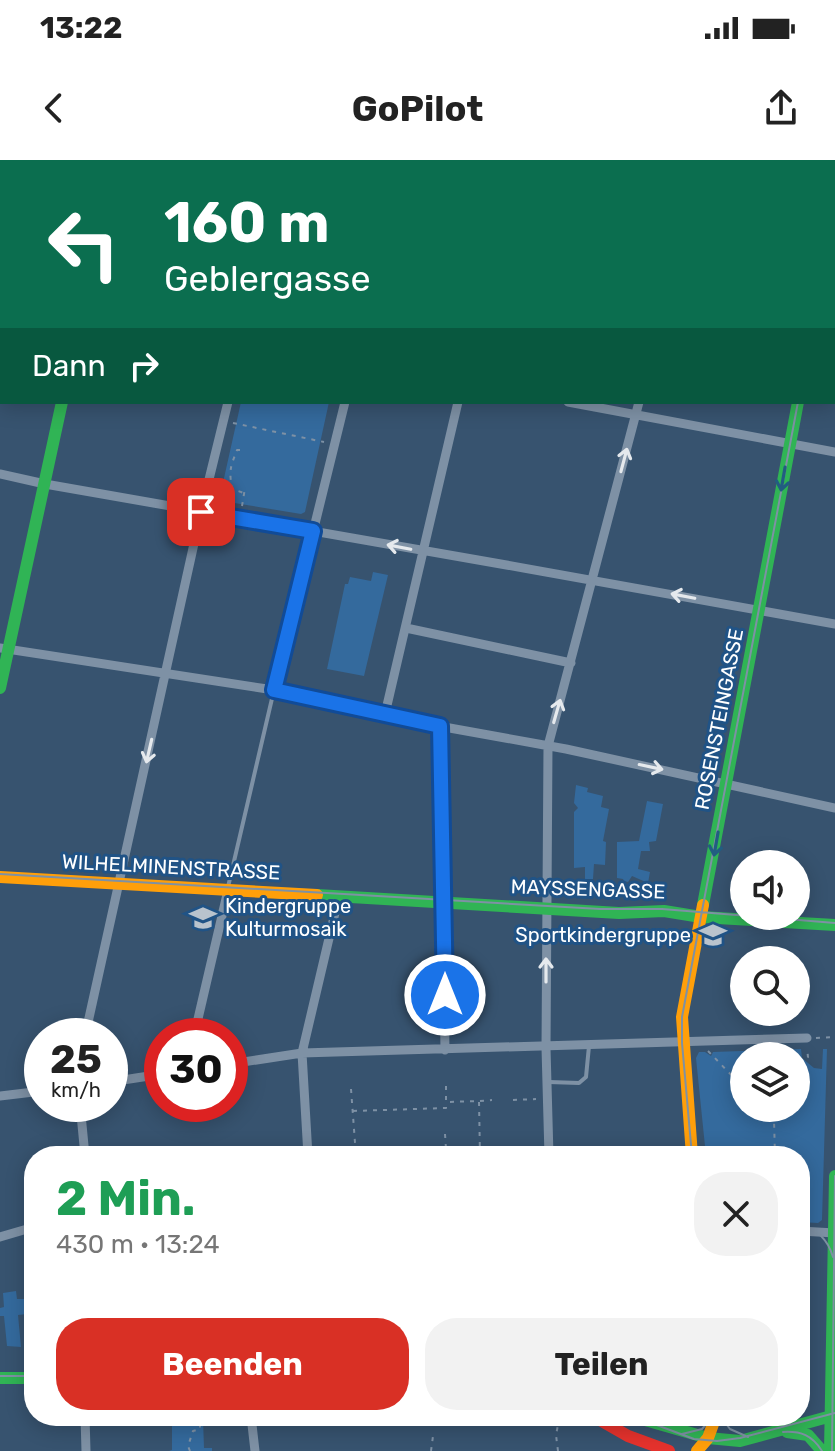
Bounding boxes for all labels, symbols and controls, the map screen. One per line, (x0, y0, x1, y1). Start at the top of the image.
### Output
text: 13:22 (40, 10, 122, 46)
icon: back (32, 86, 76, 130)
icon: share (759, 86, 803, 130)
text: GoPilot (352, 87, 483, 130)
text: 160 m (164, 190, 330, 256)
icon: left (32, 192, 136, 296)
text: Geblergasse (164, 257, 371, 300)
icon: right (122, 344, 166, 388)
text: Dann (32, 348, 106, 384)
one-way arrow (617, 447, 632, 473)
one-way arrow (775, 465, 790, 491)
pin (167, 478, 235, 546)
icon: arrive (179, 490, 223, 534)
one-way arrow (386, 538, 412, 553)
one-way arrow (670, 587, 696, 602)
street label: ROSENSTEINGASSE (690, 626, 748, 812)
one-way arrow (550, 699, 565, 725)
one-way arrow (141, 738, 156, 763)
one-way arrow (638, 760, 664, 775)
one-way arrow (707, 831, 722, 857)
street label: WILHELMINENSTRASSE (61, 849, 281, 885)
map controls (730, 850, 810, 1122)
button: sound (730, 850, 810, 930)
street label: MAYSSENGASSE (510, 874, 666, 904)
place label: Kindergruppe Kulturmosaik (225, 894, 351, 941)
school or university icon: Kindergruppe Kulturmosaik (188, 903, 218, 933)
school or university icon: Sportkindergruppe (698, 920, 728, 950)
place label: Sportkindergruppe (515, 923, 691, 947)
button: search (730, 946, 810, 1026)
position arrow (403, 953, 487, 1037)
one-way arrow (538, 957, 554, 984)
speed limit sign: 30 (144, 1018, 248, 1122)
text: 25 (50, 1036, 102, 1083)
button: layers (730, 1042, 810, 1122)
text: km/h (51, 1078, 101, 1102)
text: 2 Min. (56, 1170, 195, 1227)
button: close (694, 1172, 778, 1256)
text: 430 m · 13:24 (56, 1229, 220, 1260)
button: Beenden (56, 1318, 409, 1410)
button: Teilen (425, 1318, 778, 1410)

